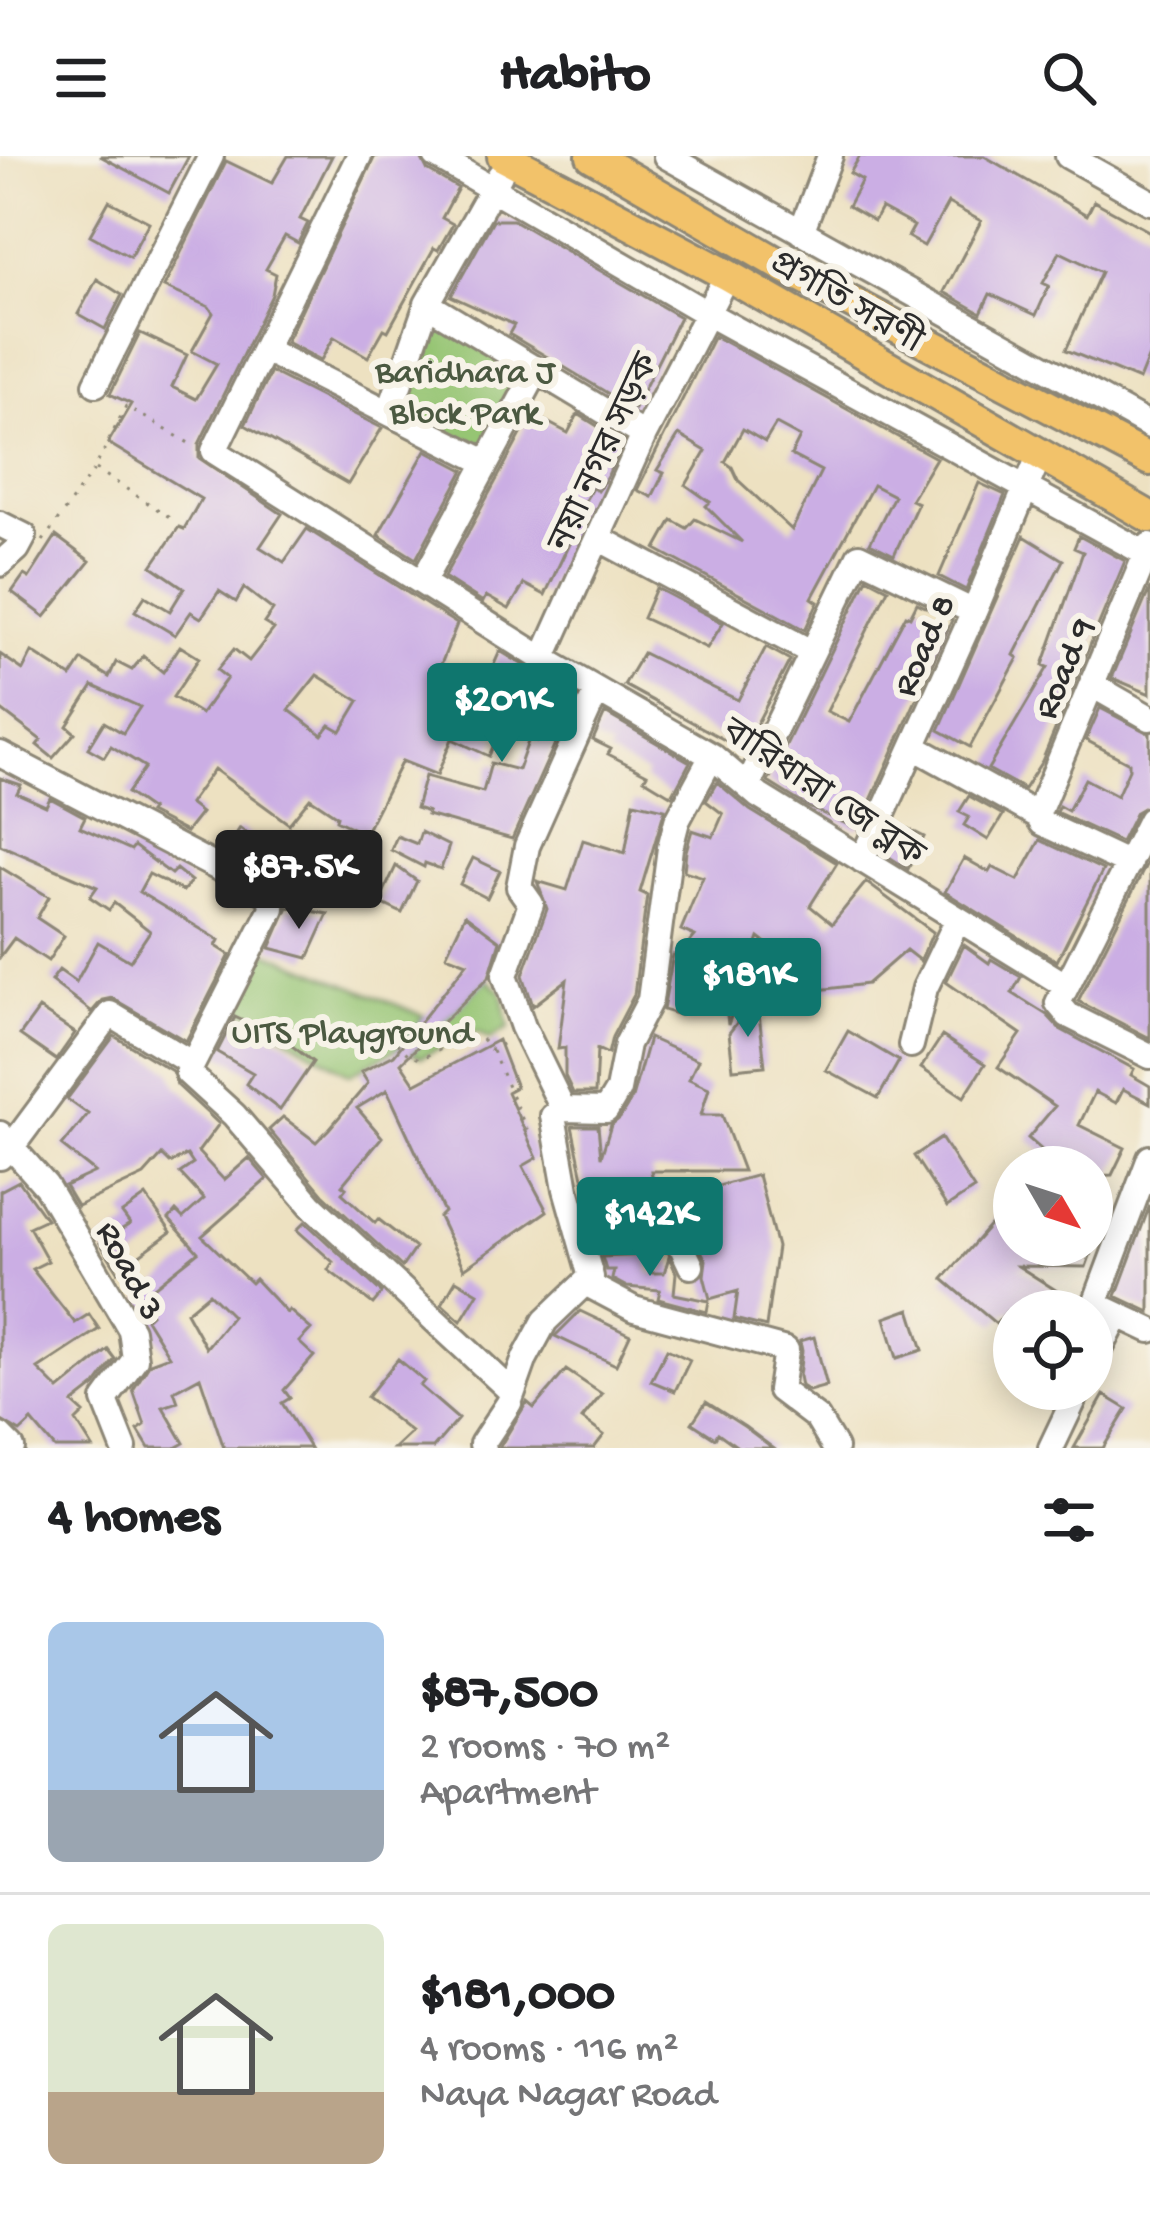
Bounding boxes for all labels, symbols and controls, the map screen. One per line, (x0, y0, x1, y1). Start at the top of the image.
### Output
icon: menu (48, 45, 114, 111)
icon: search (1036, 45, 1102, 111)
text: Habito (499, 46, 651, 110)
street label: প্রগতি সরণী (760, 238, 933, 366)
street label: নয়া নগর সড়ক (542, 347, 672, 561)
park label: Baridhara J Block Park (374, 353, 557, 437)
street label: Road 8 (886, 589, 968, 704)
street label: Road 9 (1027, 613, 1107, 726)
pin: $201K (418, 663, 586, 765)
text: $201K (454, 679, 550, 725)
street label: বারিধারা জে ব্লক (711, 706, 935, 880)
pin: $87.5K (201, 830, 397, 932)
text: $87.5K (242, 846, 356, 892)
pin: $181K (664, 938, 832, 1040)
text: $181K (702, 954, 794, 1000)
park label: UITS Playground (232, 1014, 475, 1057)
north arrow (993, 1146, 1113, 1266)
map controls (993, 1146, 1113, 1410)
pin: $142K (566, 1177, 734, 1279)
text: $142K (604, 1193, 696, 1239)
street label: Road 3 (83, 1215, 171, 1329)
button: locate (993, 1290, 1113, 1410)
icon: filters (1036, 1487, 1102, 1553)
text: 4 homes (48, 1490, 219, 1550)
text: $87,500 (420, 1666, 598, 1726)
icon: home (144, 1670, 288, 1814)
text: 2 rooms · 70 m² (420, 1726, 670, 1772)
text: Apartment (420, 1772, 596, 1818)
text: $181,000 (420, 1968, 615, 2028)
icon: home (144, 1972, 288, 2116)
text: 4 rooms · 116 m² (420, 2028, 678, 2074)
text: Naya Nagar Road (420, 2074, 716, 2120)

